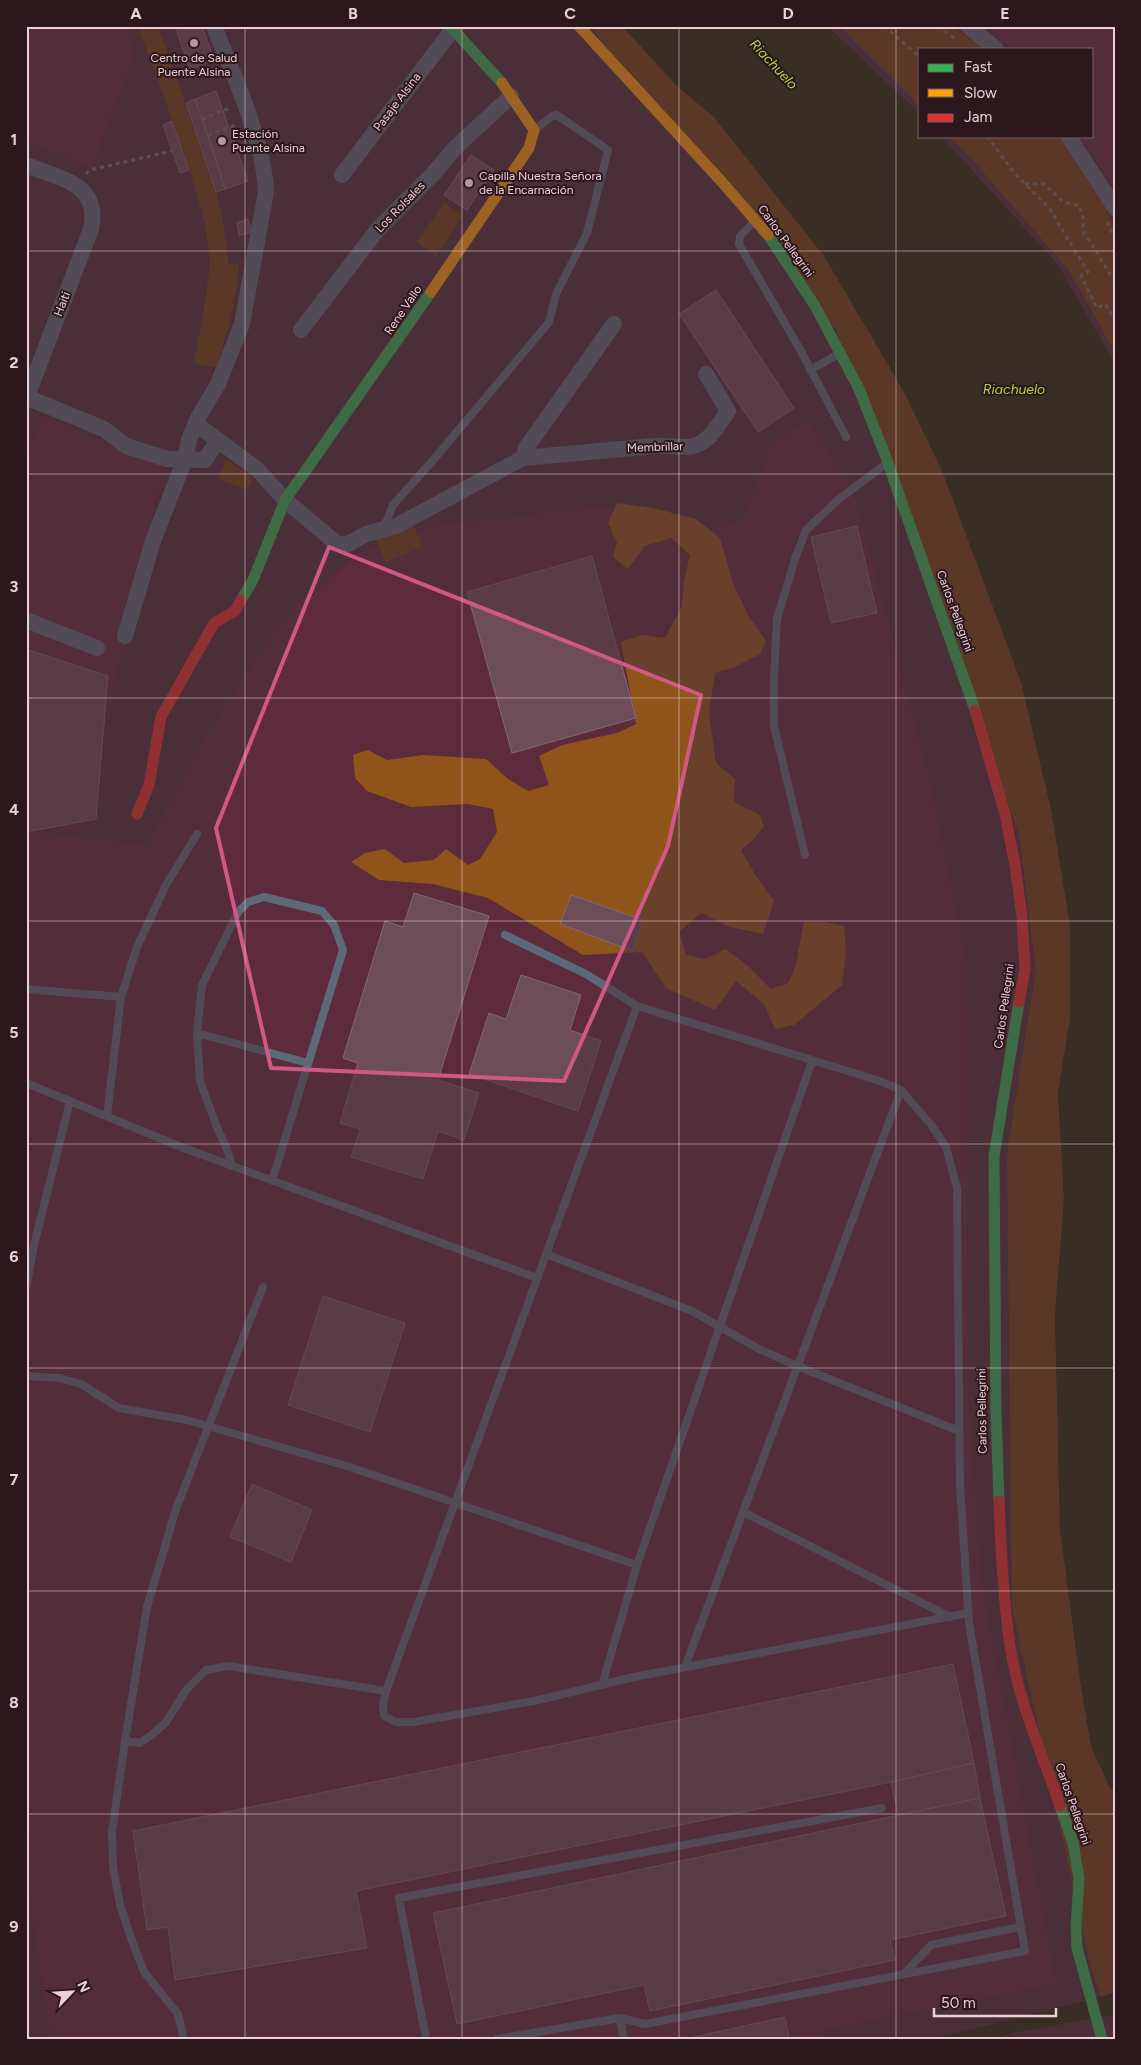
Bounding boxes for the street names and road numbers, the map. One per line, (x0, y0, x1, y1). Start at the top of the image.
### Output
street label: Pasaje Alsina (371, 70, 423, 134)
street label: Los Rolsales (372, 178, 428, 235)
street label: Carlos Pellegrini (755, 202, 817, 280)
street label: Rene Vallo (381, 283, 425, 337)
street label: Haiti (51, 290, 73, 318)
street label: Membrillar (627, 439, 683, 455)
street label: Carlos Pellegrini (934, 568, 976, 654)
street label: Carlos Pellegrini (991, 963, 1017, 1049)
street label: Carlos Pellegrini (974, 1368, 990, 1454)
street label: Carlos Pellegrini (1052, 1761, 1094, 1847)

